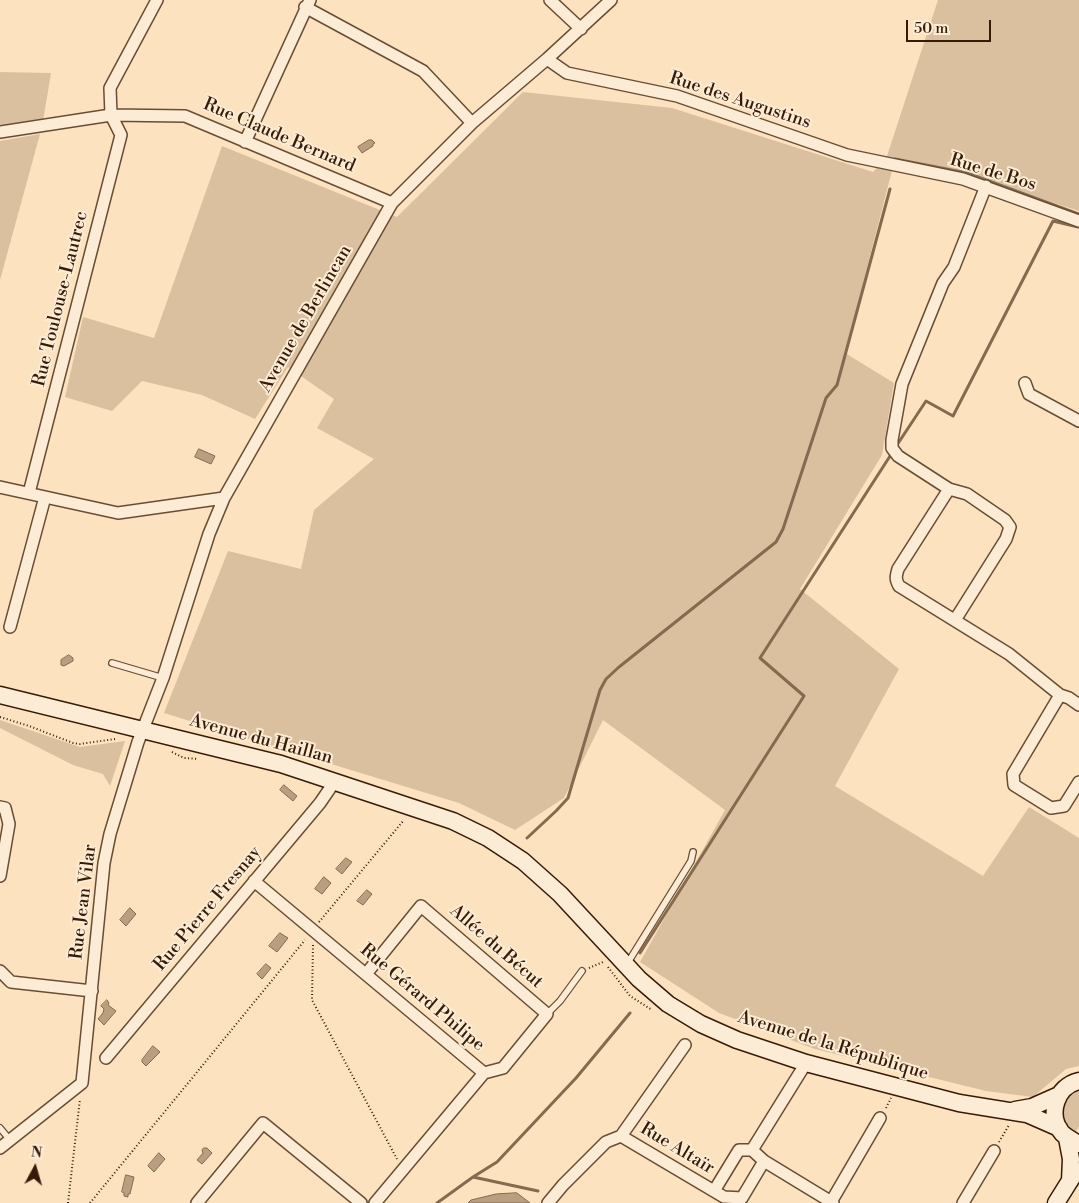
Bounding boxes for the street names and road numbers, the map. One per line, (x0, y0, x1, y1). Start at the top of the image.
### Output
street label: Rue des Augustins (667, 68, 813, 134)
street label: Rue Claude Bernard (200, 94, 358, 178)
street label: Rue de Bos (947, 150, 1039, 196)
street label: Rue Toulouse-Lautrec (29, 209, 93, 389)
street label: Avenue de Berlincan (255, 242, 357, 396)
street label: Avenue du Haillan (187, 711, 335, 769)
street label: Rue Pierre Fresnay (150, 842, 266, 976)
street label: Rue Jean Vilar (66, 843, 102, 961)
street label: Allée du Bécut (445, 901, 547, 993)
street label: Rue Gérard Philipe (355, 940, 489, 1056)
street label: Avenue de la République (735, 1007, 931, 1085)
street label: Rue Altaïr (636, 1118, 718, 1180)

